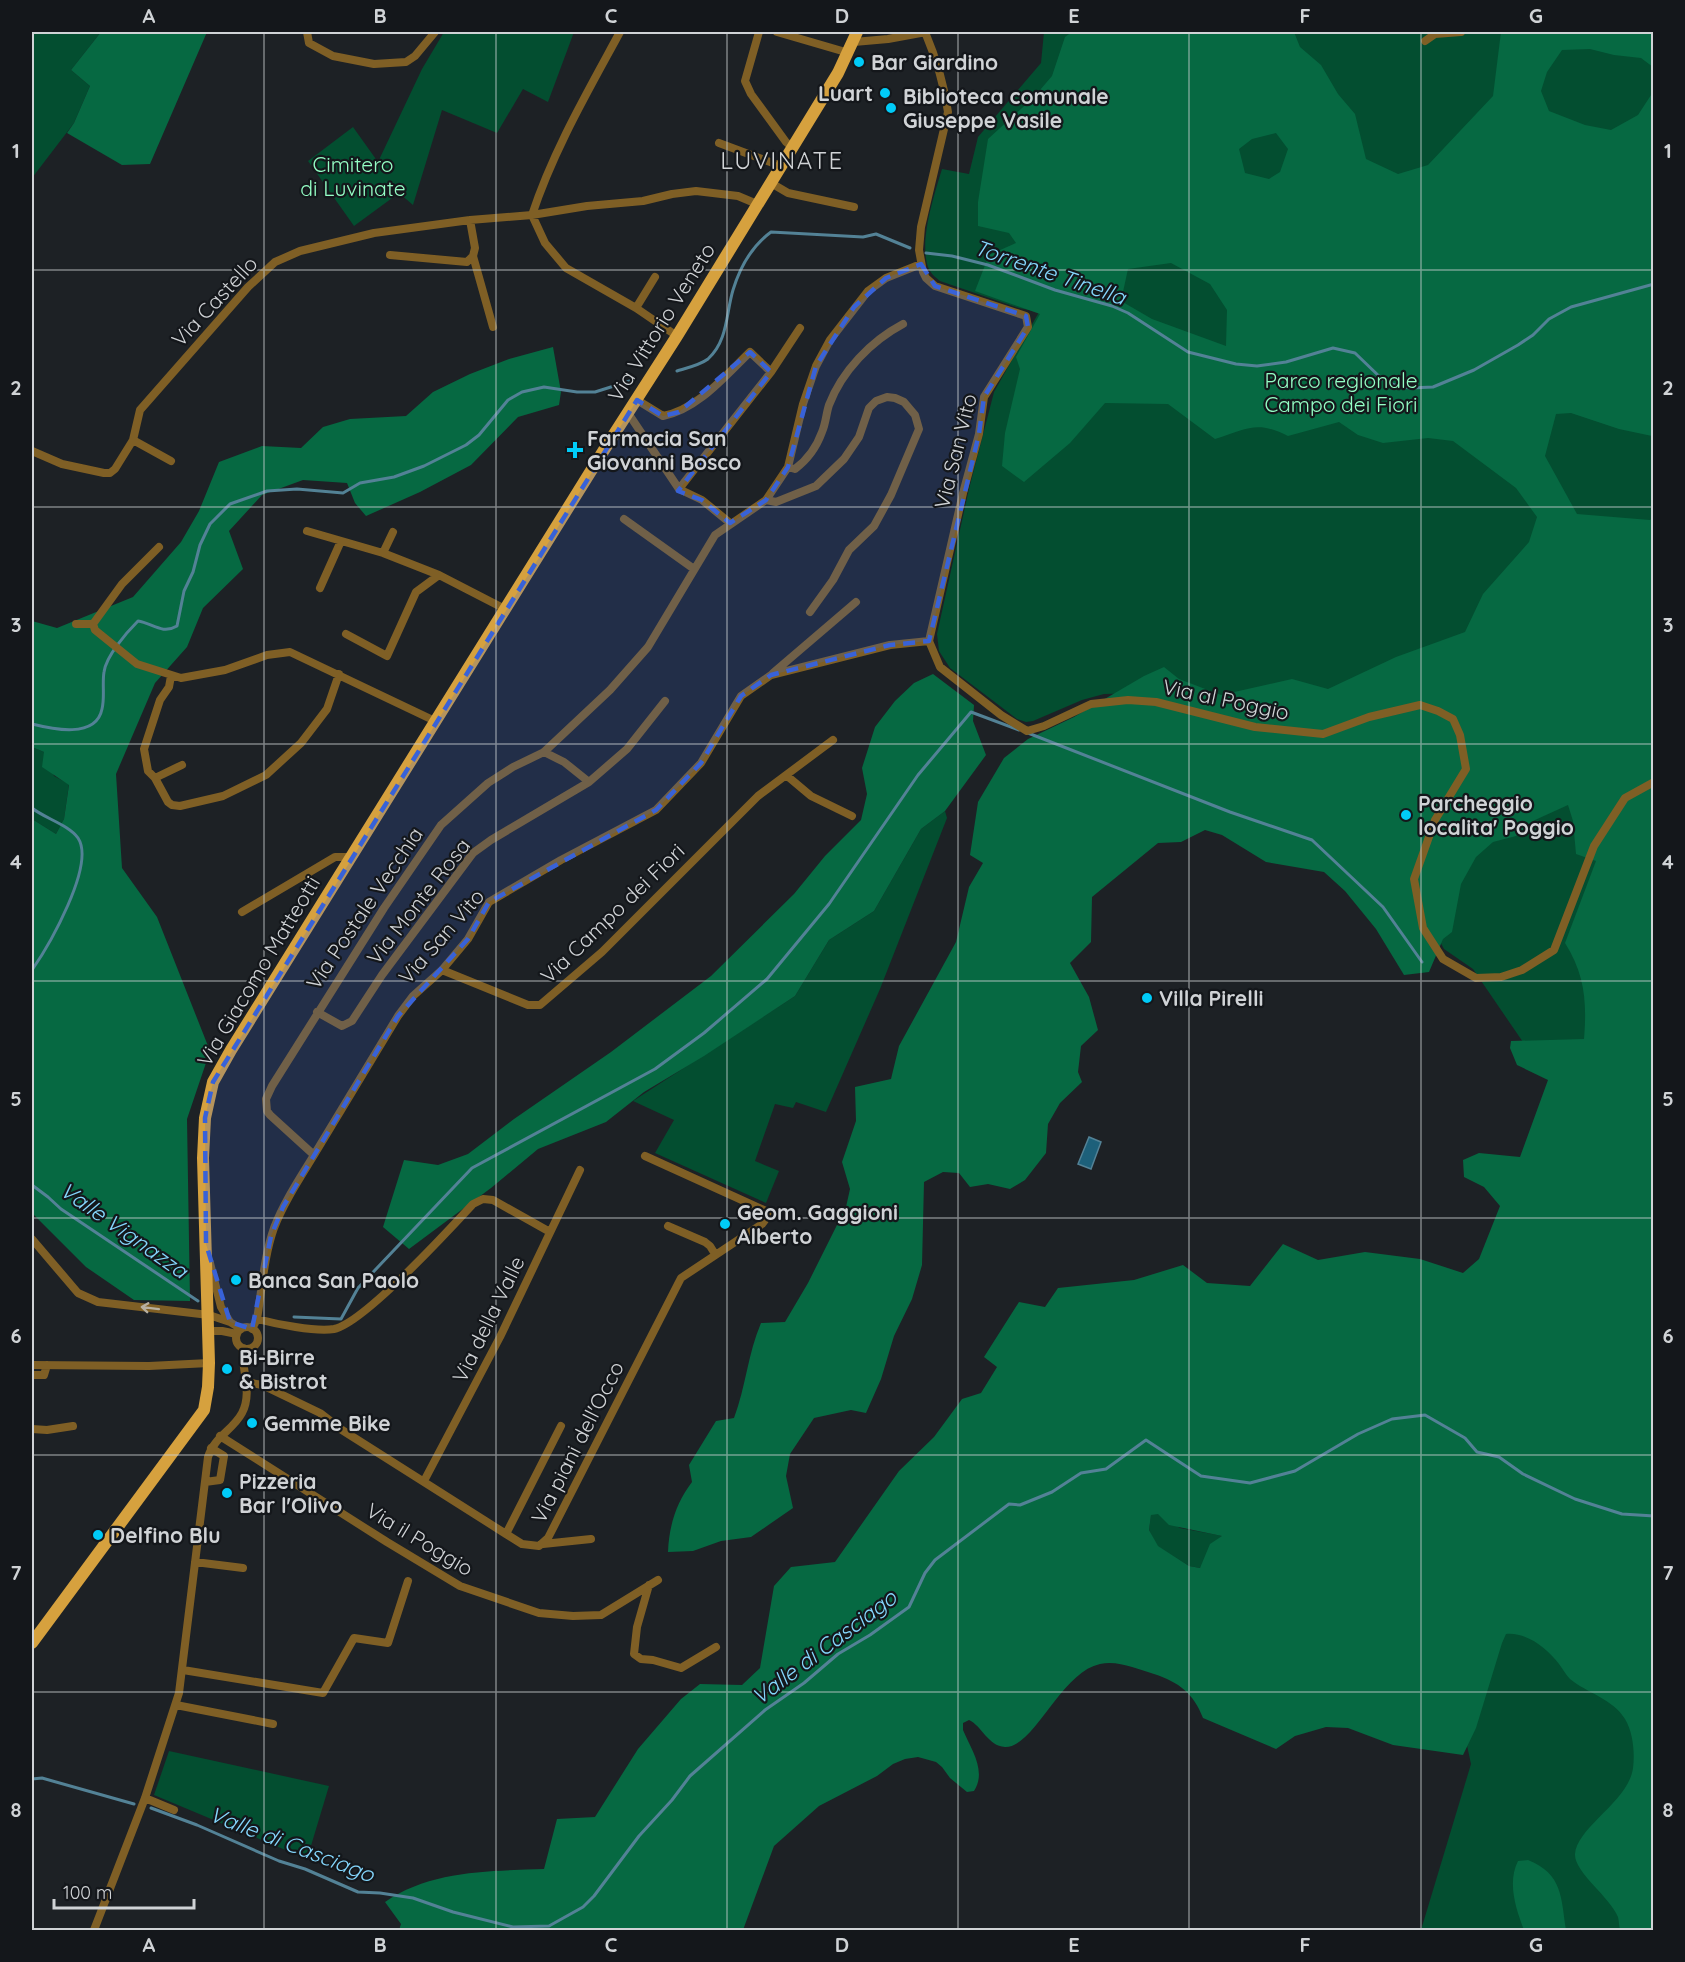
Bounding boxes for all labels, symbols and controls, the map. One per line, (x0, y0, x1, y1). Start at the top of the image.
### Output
text: A (143, 3, 156, 28)
text: B (373, 3, 387, 28)
text: C (605, 3, 618, 28)
text: D (835, 3, 849, 28)
text: E (1068, 3, 1080, 28)
text: F (1299, 3, 1311, 28)
text: G (1529, 3, 1543, 28)
place label: Bar Giardino (871, 49, 998, 75)
marker: Bar Giardino (852, 55, 866, 69)
place label: Luart (818, 80, 873, 106)
place label: Biblioteca comunale Giuseppe Vasile (903, 83, 1109, 133)
marker: Luart (878, 86, 892, 100)
marker: Biblioteca comunale Giuseppe Vasile (884, 101, 898, 115)
text: 1 (12, 138, 20, 163)
text: 1 (1664, 138, 1672, 163)
district label: LUVINATE (720, 145, 844, 175)
park label: Cimitero di Luvinate (300, 151, 406, 201)
water label: Torrente Tinella (971, 233, 1131, 311)
street label: Via Vittorio Veneto (602, 238, 720, 406)
street label: Via Castello (166, 250, 262, 352)
park label: Parco regionale Campo dei Fiori (1264, 367, 1418, 417)
text: 2 (10, 375, 22, 400)
text: 2 (1662, 375, 1674, 400)
street label: Via San Vito (928, 391, 982, 511)
place label: Farmacia San Giovanni Bosco (587, 425, 741, 475)
marker: Farmacia San Giovanni Bosco (568, 443, 582, 457)
text: 3 (11, 612, 21, 637)
text: 3 (1663, 612, 1673, 637)
street label: Via al Poggio (1160, 673, 1292, 725)
place label: Parcheggio localita' Poggio (1418, 790, 1574, 840)
marker: Parcheggio localita' Poggio (1399, 808, 1413, 822)
street label: Via Postale Vecchia (300, 822, 428, 994)
street label: Via Monte Rosa (361, 833, 475, 969)
street label: Via Campo dei Fiori (535, 838, 689, 988)
text: 4 (10, 849, 22, 874)
text: 4 (1662, 849, 1674, 874)
street label: Via Giacomo Matteotti (191, 871, 325, 1071)
street label: Via San Vito (393, 883, 489, 989)
place label: Villa Pirelli (1159, 985, 1264, 1011)
marker: Villa Pirelli (1140, 991, 1154, 1005)
text: 5 (10, 1086, 22, 1111)
text: 5 (1662, 1086, 1674, 1111)
water label: Valle Vignazza (55, 1176, 195, 1285)
place label: Geom. Gaggioni Alberto (737, 1199, 898, 1249)
marker: Geom. Gaggioni Alberto (718, 1217, 732, 1231)
street label: Via della Valle (446, 1252, 530, 1386)
place label: Banca San Paolo (248, 1267, 419, 1293)
marker: Banca San Paolo (229, 1273, 243, 1287)
one-way arrow (141, 1303, 161, 1314)
text: 6 (10, 1323, 22, 1348)
text: 6 (1662, 1323, 1674, 1348)
place label: Bi-Birre & Bistrot (239, 1344, 328, 1394)
street label: Via piani dell'Occo (525, 1357, 629, 1527)
marker: Bi-Birre & Bistrot (220, 1362, 234, 1376)
place label: Gemme Bike (264, 1410, 391, 1436)
marker: Gemme Bike (245, 1416, 259, 1430)
place label: Pizzeria Bar l'Olivo (239, 1468, 342, 1518)
marker: Pizzeria Bar l'Olivo (220, 1486, 234, 1500)
street label: Via il Poggio (362, 1497, 478, 1581)
place label: Delfino Blu (110, 1522, 220, 1548)
marker: Delfino Blu (91, 1528, 105, 1542)
text: 7 (11, 1560, 22, 1585)
text: 7 (1663, 1560, 1674, 1585)
water label: Valle di Casciago (746, 1582, 903, 1711)
text: 8 (11, 1797, 22, 1822)
text: 8 (1663, 1797, 1674, 1822)
water label: Valle di Casciago (206, 1800, 380, 1889)
scale bar (54, 1872, 194, 1910)
text: 100 m (63, 1881, 112, 1904)
text: A (143, 1932, 156, 1957)
text: B (373, 1932, 387, 1957)
text: C (605, 1932, 618, 1957)
text: D (835, 1932, 849, 1957)
text: E (1068, 1932, 1080, 1957)
text: F (1299, 1932, 1311, 1957)
text: G (1529, 1932, 1543, 1957)

